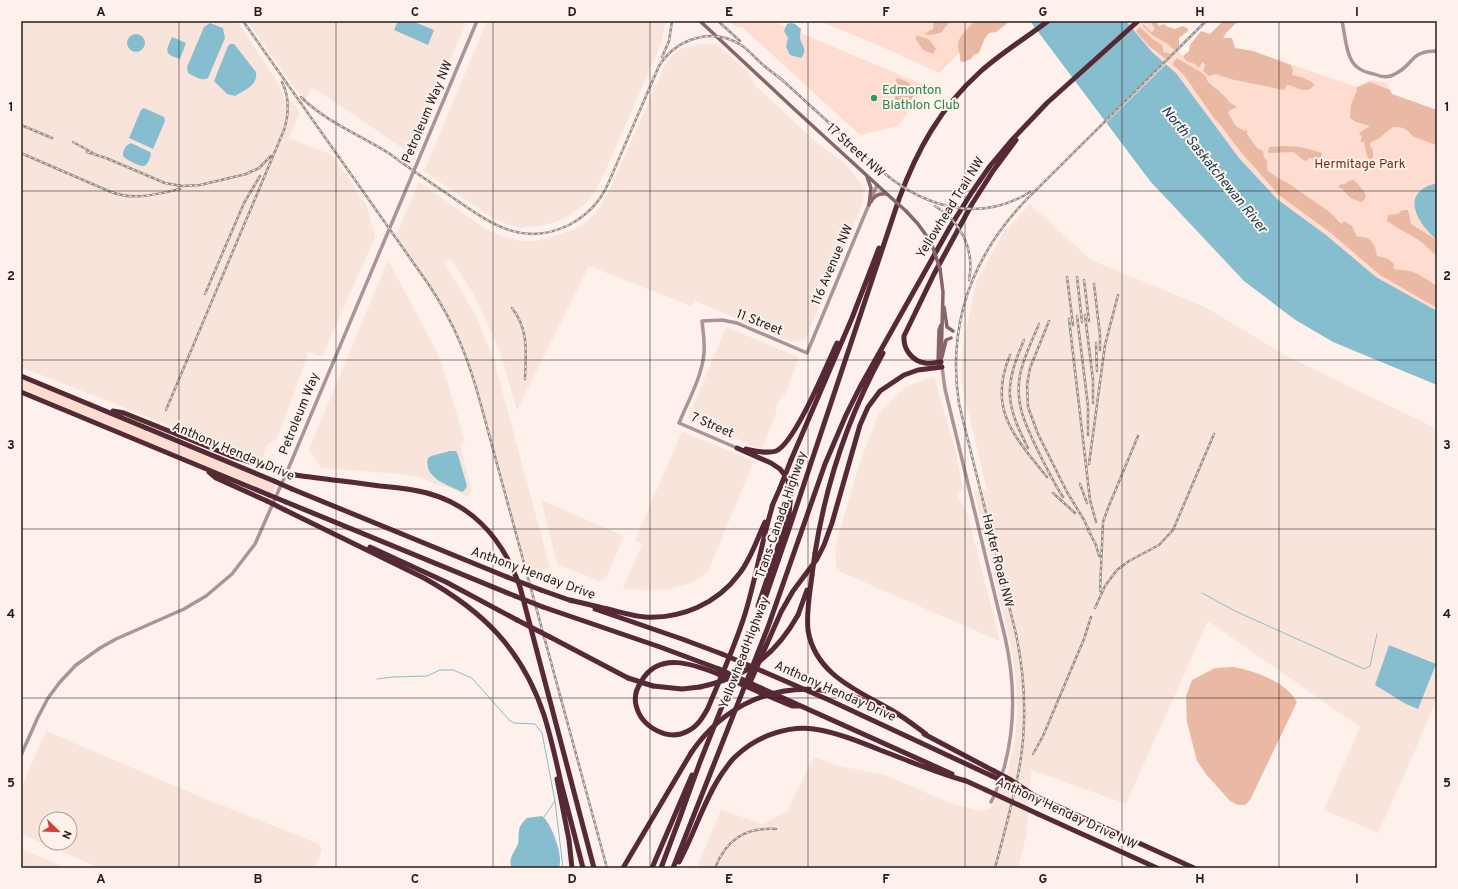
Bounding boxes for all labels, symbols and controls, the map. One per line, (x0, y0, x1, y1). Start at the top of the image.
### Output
text: A (96, 5, 106, 21)
text: B (254, 5, 263, 21)
text: C (411, 5, 419, 21)
text: D (567, 5, 577, 21)
text: E (725, 5, 733, 21)
text: F (882, 5, 890, 21)
text: G (1039, 5, 1048, 21)
text: H (1195, 5, 1205, 21)
text: I (1355, 5, 1359, 21)
street label: Petroleum Way NW (399, 58, 457, 166)
place label: Edmonton Biathlon Club (882, 83, 960, 114)
marker: Edmonton Biathlon Club (869, 93, 879, 103)
text: 1 (8, 100, 14, 116)
text: 1 (1444, 100, 1450, 116)
water label: North Saskatchewan River (1157, 103, 1272, 238)
street label: 17 Street NW (823, 121, 888, 181)
street label: Yellowhead Trail NW (913, 154, 989, 262)
park label: Hermitage Park (1314, 157, 1406, 173)
street label: 116 Avenue NW (809, 222, 857, 308)
text: 2 (7, 269, 15, 285)
text: 2 (1443, 269, 1451, 285)
street label: 11 Street (733, 306, 785, 340)
street label: Petroleum Way (276, 370, 324, 458)
street label: 7 Street (688, 410, 736, 442)
street label: Anthony Henday Drive (170, 419, 296, 485)
text: 3 (7, 438, 15, 454)
text: 3 (1443, 438, 1451, 454)
street label: Trans-Canada Highway (753, 449, 811, 581)
street label: Hayter Road NW (978, 513, 1016, 609)
street label: Anthony Henday Drive (469, 544, 597, 604)
street label: Yellowhead Highway (716, 595, 774, 711)
text: 4 (7, 607, 15, 623)
text: 4 (1443, 607, 1451, 623)
street label: Anthony Henday Drive (772, 658, 898, 726)
street label: Anthony Henday Drive NW (993, 774, 1139, 854)
text: 5 (7, 776, 15, 792)
text: 5 (1443, 776, 1451, 792)
north arrow (38, 811, 78, 851)
text: N (58, 828, 74, 841)
text: A (96, 872, 106, 888)
text: B (254, 872, 263, 888)
text: C (411, 872, 419, 888)
text: D (567, 872, 577, 888)
text: E (725, 872, 733, 888)
text: F (882, 872, 890, 888)
text: G (1039, 872, 1048, 888)
text: H (1195, 872, 1205, 888)
text: I (1355, 872, 1359, 888)

